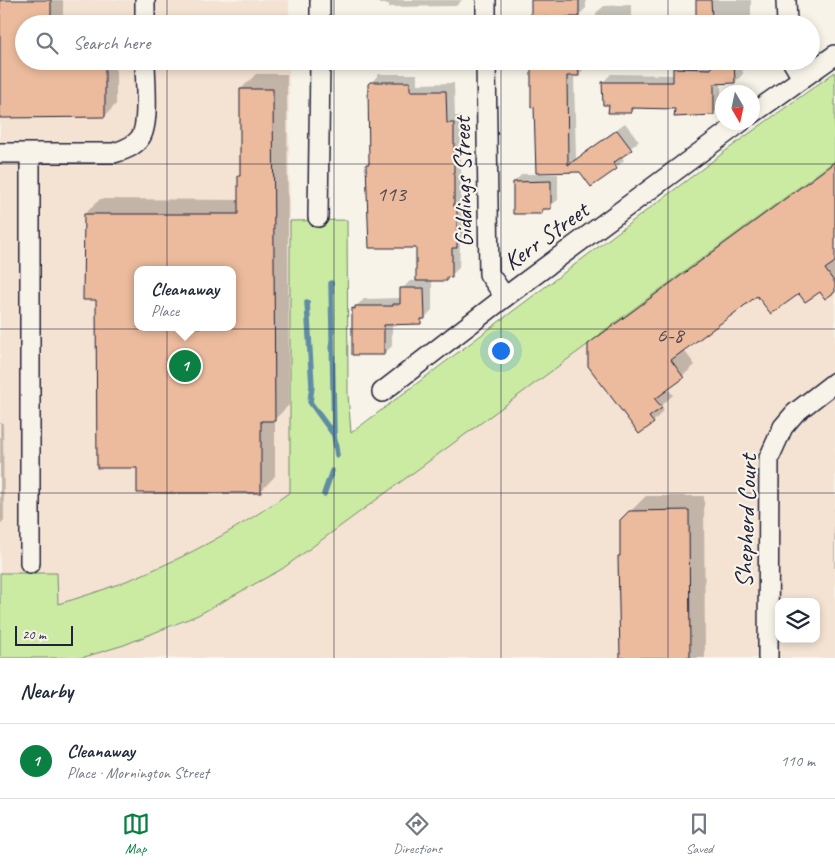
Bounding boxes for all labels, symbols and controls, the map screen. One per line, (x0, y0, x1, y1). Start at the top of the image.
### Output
search box (15, 15, 820, 70)
icon: search (33, 29, 61, 57)
text: Search here (73, 31, 150, 55)
north arrow (715, 85, 760, 130)
street label: Giddings Street (446, 114, 480, 247)
house number: 113 (376, 180, 408, 208)
street label: Kerr Street (497, 193, 597, 278)
popup (134, 266, 236, 331)
text: Cleanaway (151, 277, 219, 301)
text: Place (151, 301, 179, 321)
house number: 6-8 (657, 321, 686, 349)
your location (488, 338, 514, 364)
pin: 1 (169, 347, 201, 385)
street label: Shepherd Court (728, 451, 764, 588)
map controls (775, 598, 820, 643)
button: layers (775, 598, 820, 643)
scale bar (15, 623, 72, 646)
text: 20 m (22, 626, 46, 643)
text: Nearby (20, 678, 73, 704)
text: Cleanaway (67, 739, 135, 763)
text: 1 (32, 751, 40, 771)
text: 110 m (781, 751, 815, 771)
text: Place · Mornington Street (67, 763, 209, 783)
tab: Map (122, 810, 150, 857)
tab: Directions (393, 810, 442, 857)
tab: Saved (685, 810, 713, 857)

